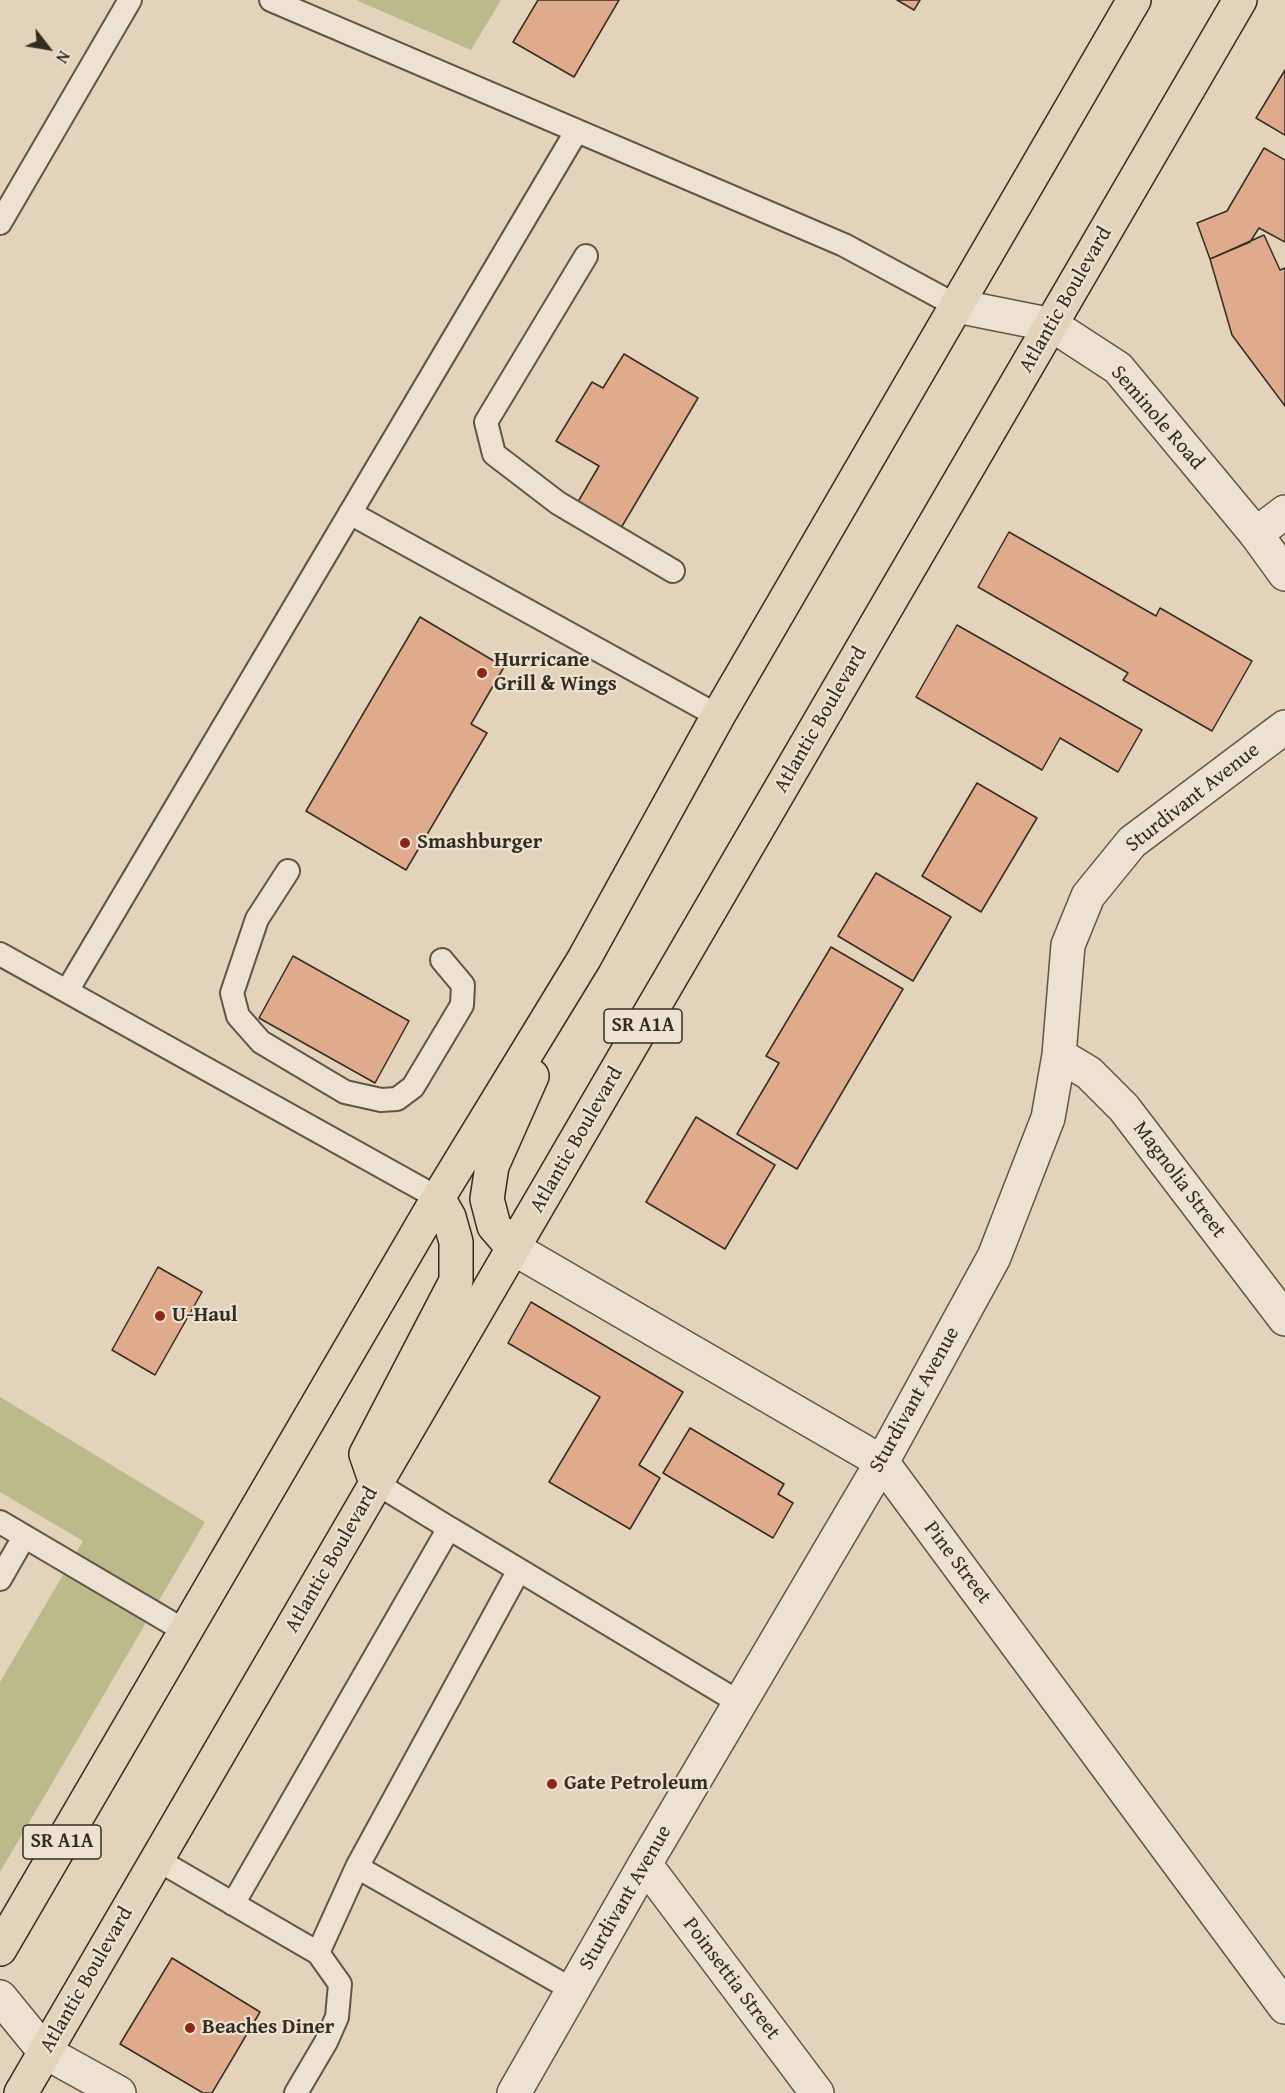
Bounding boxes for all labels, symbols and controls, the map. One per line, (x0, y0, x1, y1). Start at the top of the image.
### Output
north arrow (18, 18, 78, 78)
text: N (50, 46, 76, 68)
street label: Atlantic Boulevard (1014, 223, 1118, 377)
street label: Seminole Road (1105, 361, 1209, 475)
street label: Atlantic Boulevard (769, 643, 873, 797)
place label: Hurricane Grill & Wings (494, 648, 617, 698)
marker: Hurricane Grill & Wings (475, 666, 489, 680)
street label: Sturdivant Avenue (1121, 738, 1265, 858)
place label: Smashburger (417, 830, 542, 856)
marker: Smashburger (398, 836, 412, 850)
road number: SR A1A (604, 1009, 682, 1043)
street label: Atlantic Boulevard (525, 1063, 629, 1217)
street label: Magnolia Street (1127, 1117, 1231, 1243)
place label: U-Haul (172, 1303, 238, 1329)
marker: U-Haul (153, 1309, 167, 1323)
street label: Sturdivant Avenue (864, 1323, 966, 1477)
street label: Atlantic Boulevard (280, 1483, 384, 1637)
street label: Pine Street (918, 1517, 996, 1609)
place label: Gate Petroleum (564, 1771, 708, 1797)
marker: Gate Petroleum (545, 1777, 559, 1791)
street label: Sturdivant Avenue (574, 1821, 678, 1975)
road number: SR A1A (23, 1825, 101, 1859)
street label: Atlantic Boulevard (35, 1903, 139, 2057)
street label: Poinsettia Street (677, 1913, 785, 2045)
place label: Beaches Diner (202, 2015, 334, 2041)
marker: Beaches Diner (183, 2021, 197, 2035)

